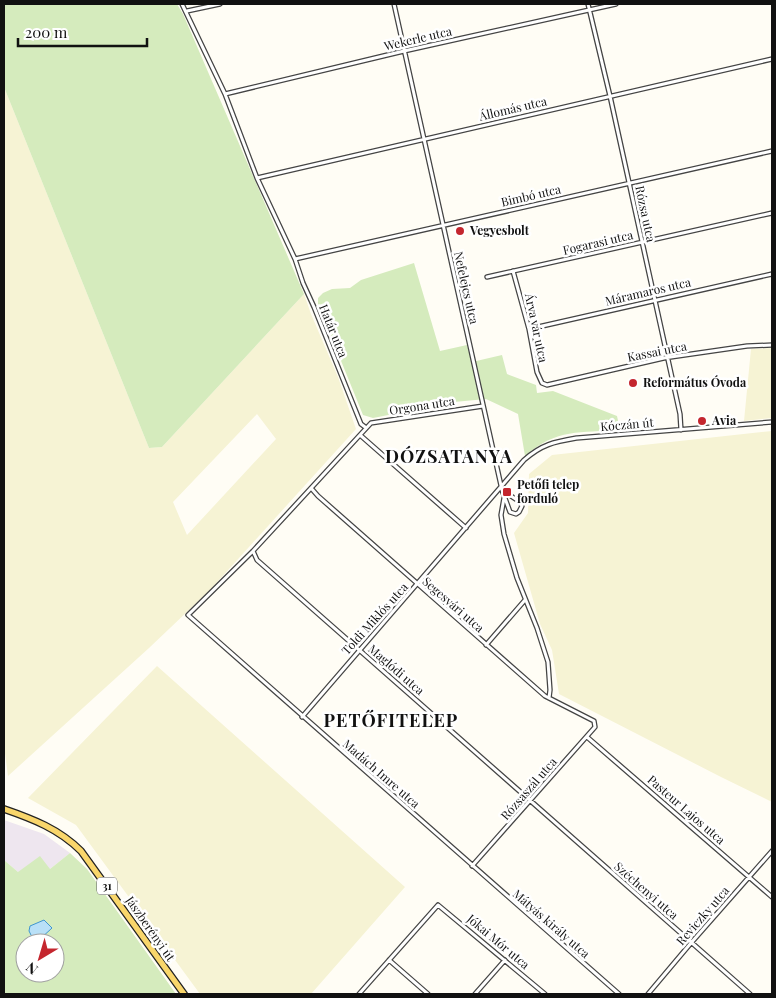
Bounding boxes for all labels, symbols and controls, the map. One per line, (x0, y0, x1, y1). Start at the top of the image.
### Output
scale bar (18, 15, 146, 47)
text: 200 m (25, 22, 68, 42)
street label: Wekerle utca (381, 22, 453, 54)
street label: Állomás utca (476, 92, 548, 124)
street label: Bimbó utca (499, 180, 562, 210)
street label: Rózsa utca (632, 184, 660, 243)
place label: Vegyesbolt (469, 222, 530, 238)
marker: Vegyesbolt (454, 225, 466, 237)
street label: Fogarasi utca (561, 226, 634, 258)
street label: Nefelejcs utca (451, 250, 483, 326)
street label: Máramaros utca (603, 273, 692, 309)
street label: Árva vár utca (522, 291, 552, 364)
street label: Határ utca (316, 302, 352, 360)
street label: Kassai utca (626, 337, 688, 365)
place label: Református Óvoda (643, 374, 747, 390)
marker: Református Óvoda (627, 377, 639, 389)
street label: Orgona utca (388, 392, 456, 418)
place label: Avia (711, 412, 737, 428)
street label: Kóczán út (600, 414, 655, 434)
marker: Avia (696, 415, 708, 427)
district label: DÓZSATANYA (385, 444, 513, 468)
place label: Petőfi telep forduló (517, 476, 579, 506)
marker: Petőfi telep forduló (501, 486, 513, 498)
street label: Segesvári utca (419, 573, 488, 636)
street label: Toldi Miklós utca (338, 579, 411, 658)
street label: Maglódi utca (365, 641, 428, 698)
district label: PETŐFITELEP (324, 708, 458, 732)
street label: Madách Imre utca (340, 735, 424, 811)
street label: Rózsaszál utca (497, 754, 560, 823)
street label: Pasteur Lajos utca (644, 771, 729, 847)
street label: Széchenyi utca (611, 858, 682, 922)
road number: 31 (97, 878, 117, 894)
street label: Reviczky utca (672, 883, 732, 948)
street label: Mátyás király utca (510, 885, 594, 961)
street label: Jászberényi út (122, 892, 179, 965)
street label: Jókai Mór utca (463, 910, 533, 972)
north arrow (15, 933, 65, 983)
text: N (22, 958, 42, 979)

